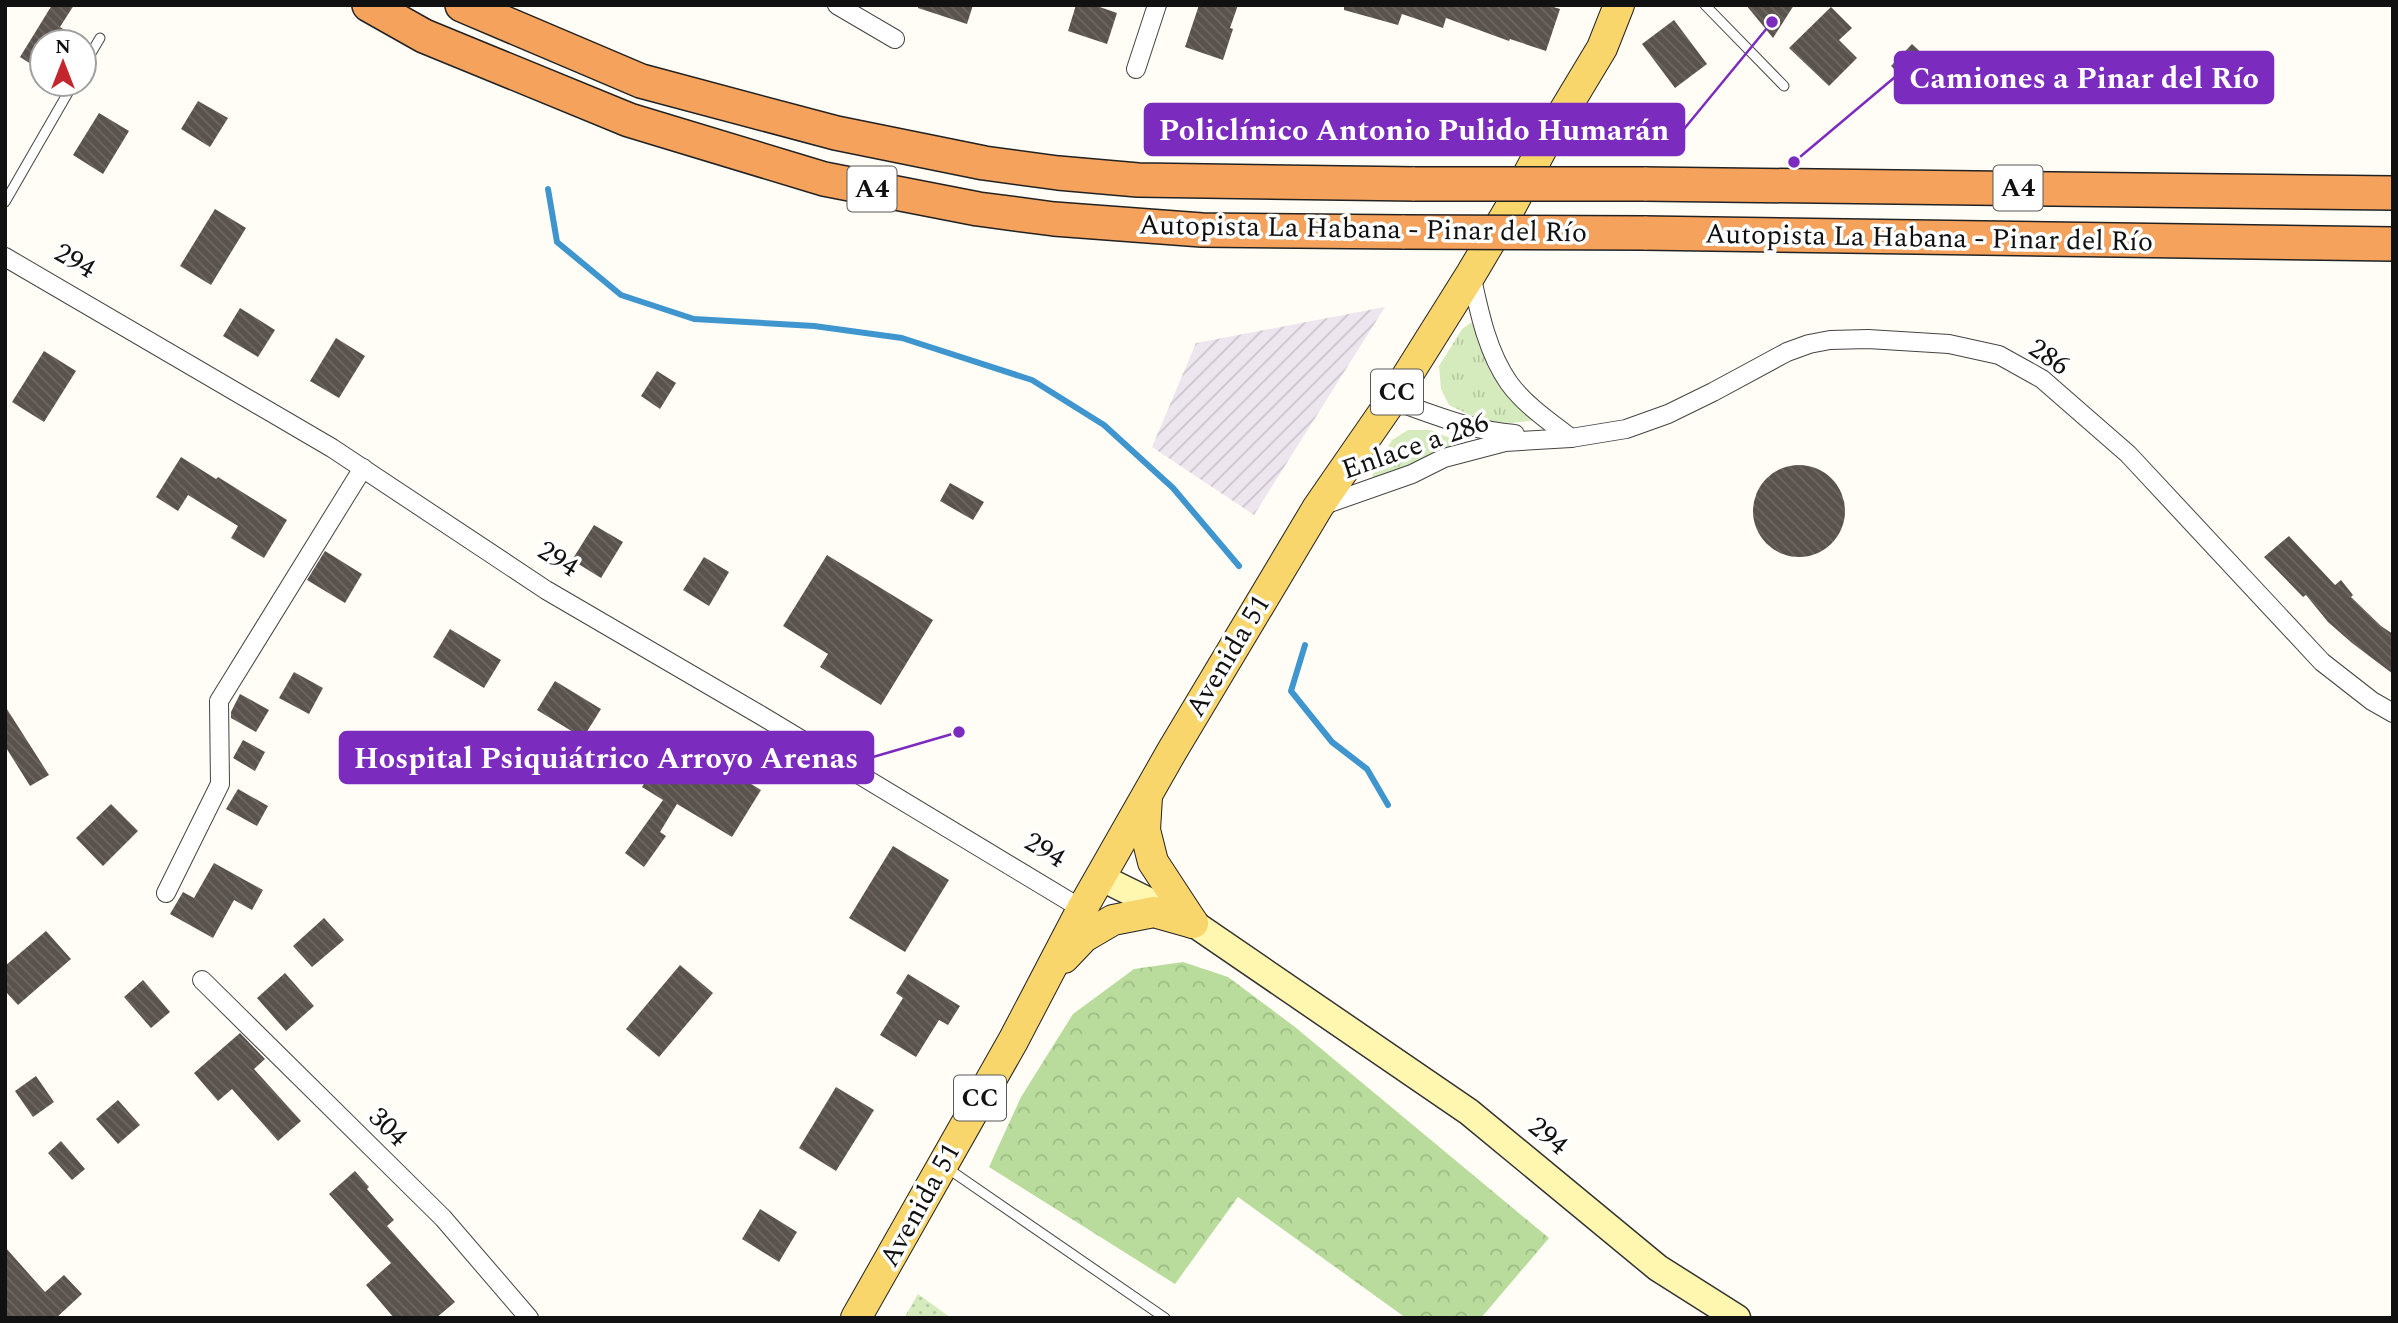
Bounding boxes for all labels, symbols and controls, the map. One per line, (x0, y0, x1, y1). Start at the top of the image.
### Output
north arrow (28, 28, 98, 98)
text: N (55, 33, 71, 62)
callout: Camiones a Pinar del Río (1895, 52, 2273, 103)
text: Camiones a Pinar del Río (1909, 56, 2259, 102)
callout: Policlínico Antonio Pulido Humarán (1145, 104, 1684, 155)
text: Policlínico Antonio Pulido Humarán (1159, 108, 1669, 154)
road number: A4 (848, 166, 896, 212)
road number: A4 (1994, 166, 2042, 210)
street label: Autopista La Habana - Pinar del Río (1139, 204, 1587, 254)
street label: Autopista La Habana - Pinar del Río (1705, 213, 2153, 263)
street label: 294 (46, 232, 104, 290)
street label: 286 (2020, 327, 2078, 387)
road number: CC (1371, 370, 1423, 414)
street label: Enlace a 286 (1336, 401, 1494, 491)
street label: 294 (529, 530, 587, 588)
street label: Avenida 51 (1175, 587, 1281, 725)
callout: Hospital Psiquiátrico Arroyo Arenas (340, 732, 873, 783)
text: Hospital Psiquiátrico Arroyo Arenas (354, 736, 858, 782)
street label: 294 (1016, 821, 1074, 879)
road number: CC (954, 1076, 1006, 1120)
street label: 304 (358, 1097, 418, 1157)
street label: 294 (1518, 1106, 1578, 1166)
street label: Avenida 51 (868, 1135, 972, 1275)

